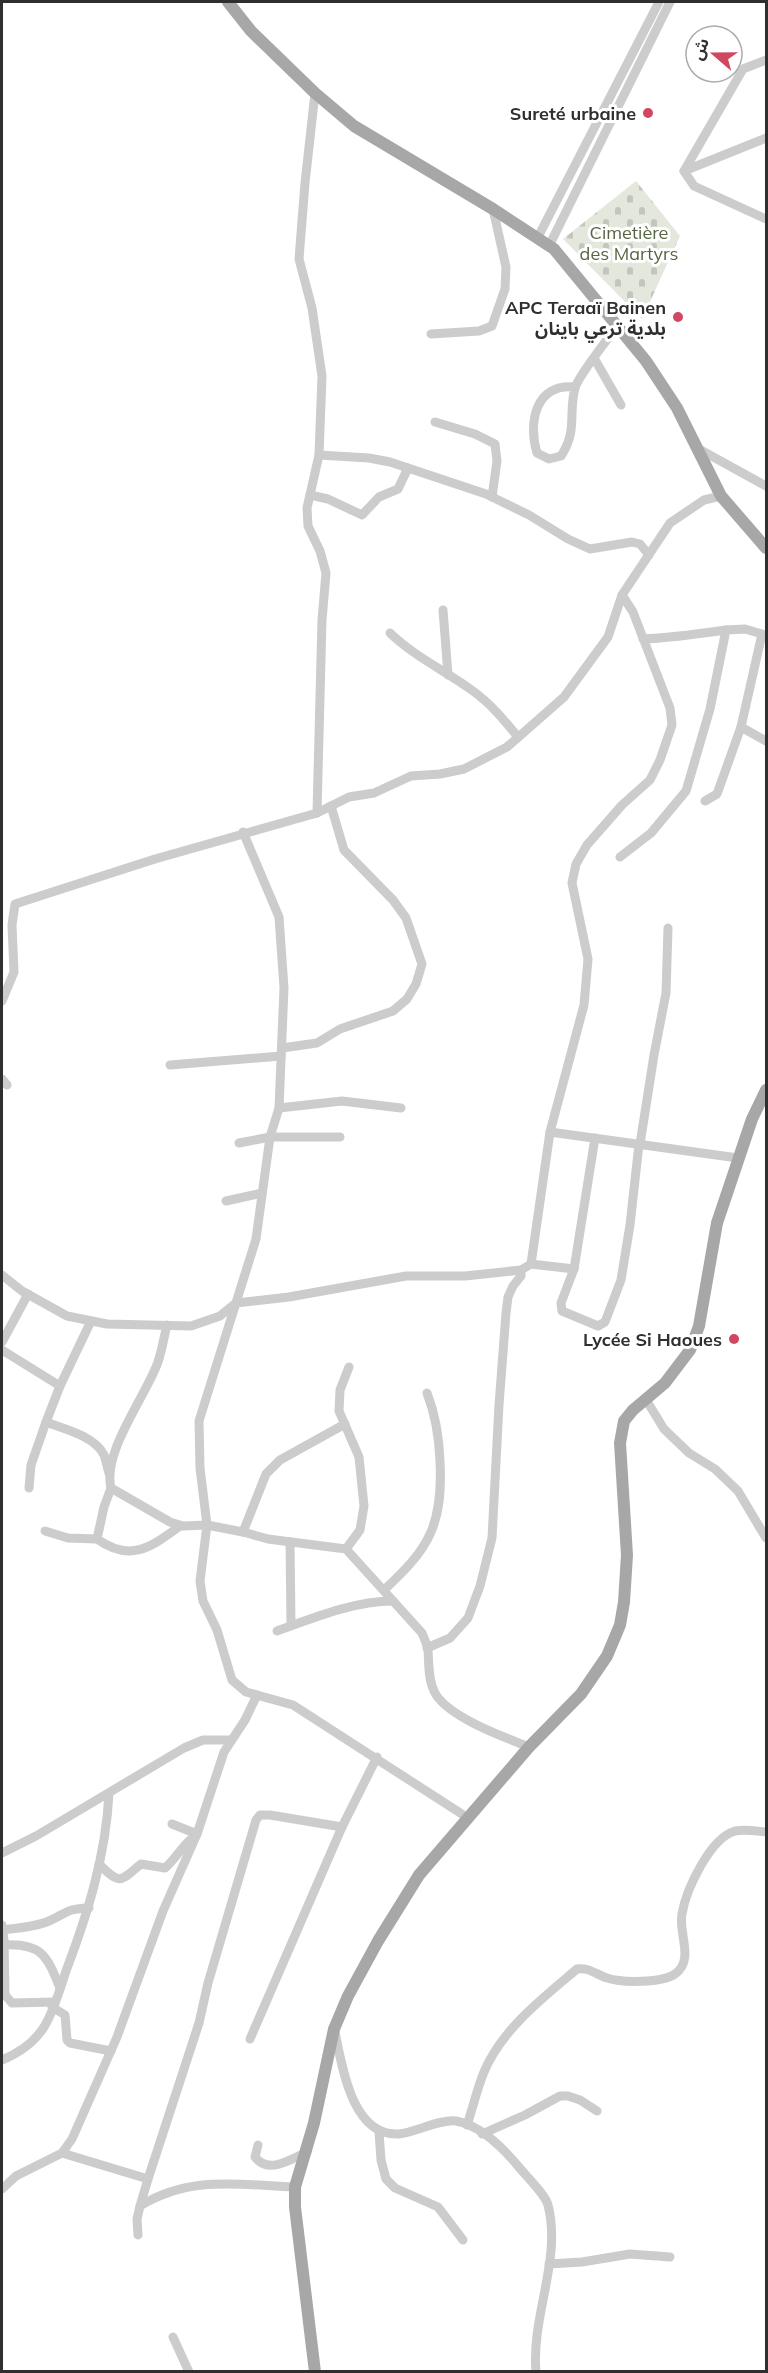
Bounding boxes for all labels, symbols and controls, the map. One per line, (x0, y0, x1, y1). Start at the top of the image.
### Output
north arrow (684, 24, 744, 84)
text: ش (687, 35, 713, 63)
place label: Sureté urbaine (510, 102, 636, 125)
marker: Sureté urbaine (641, 106, 655, 120)
park label: Cimetière des Martyrs (580, 221, 678, 265)
place label: APC Teraaï Bainen بلدية ترعي باينان (505, 296, 666, 343)
marker: APC Teraaï Bainen بلدية ترعي باينان (671, 310, 685, 324)
place label: Lycée Si Haoues (583, 1328, 722, 1351)
marker: Lycée Si Haoues (727, 1332, 741, 1346)

